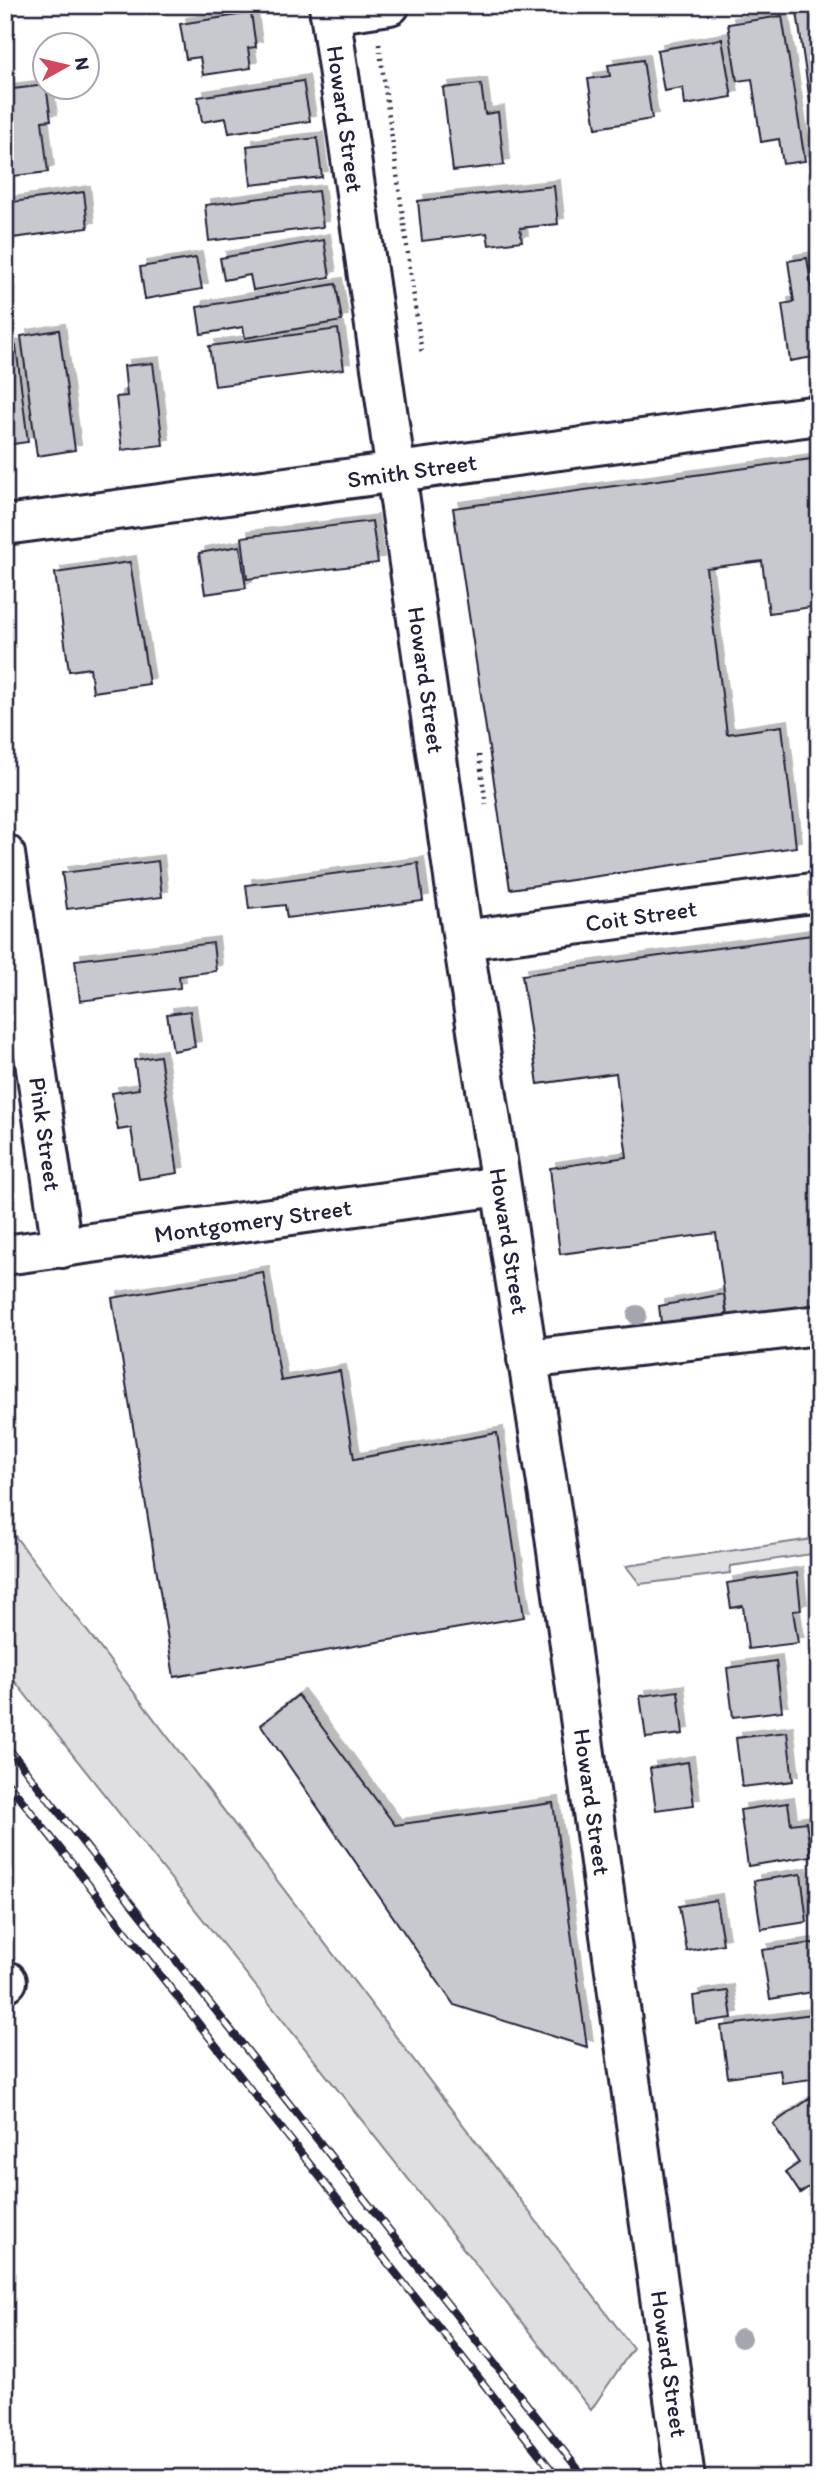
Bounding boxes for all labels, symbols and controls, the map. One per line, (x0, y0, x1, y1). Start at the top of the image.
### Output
north arrow (32, 32, 102, 102)
street label: Howard Street (321, 44, 370, 194)
text: N (70, 56, 95, 72)
street label: Smith Street (345, 447, 479, 494)
street label: Howard Street (402, 605, 451, 755)
street label: Coit Street (583, 893, 699, 938)
street label: Pink Street (23, 1075, 68, 1193)
street label: Howard Street (484, 1166, 535, 1316)
street label: Montgomery Street (152, 1192, 354, 1249)
street label: Howard Street (568, 1727, 617, 1877)
street label: Howard Street (645, 2289, 694, 2439)

